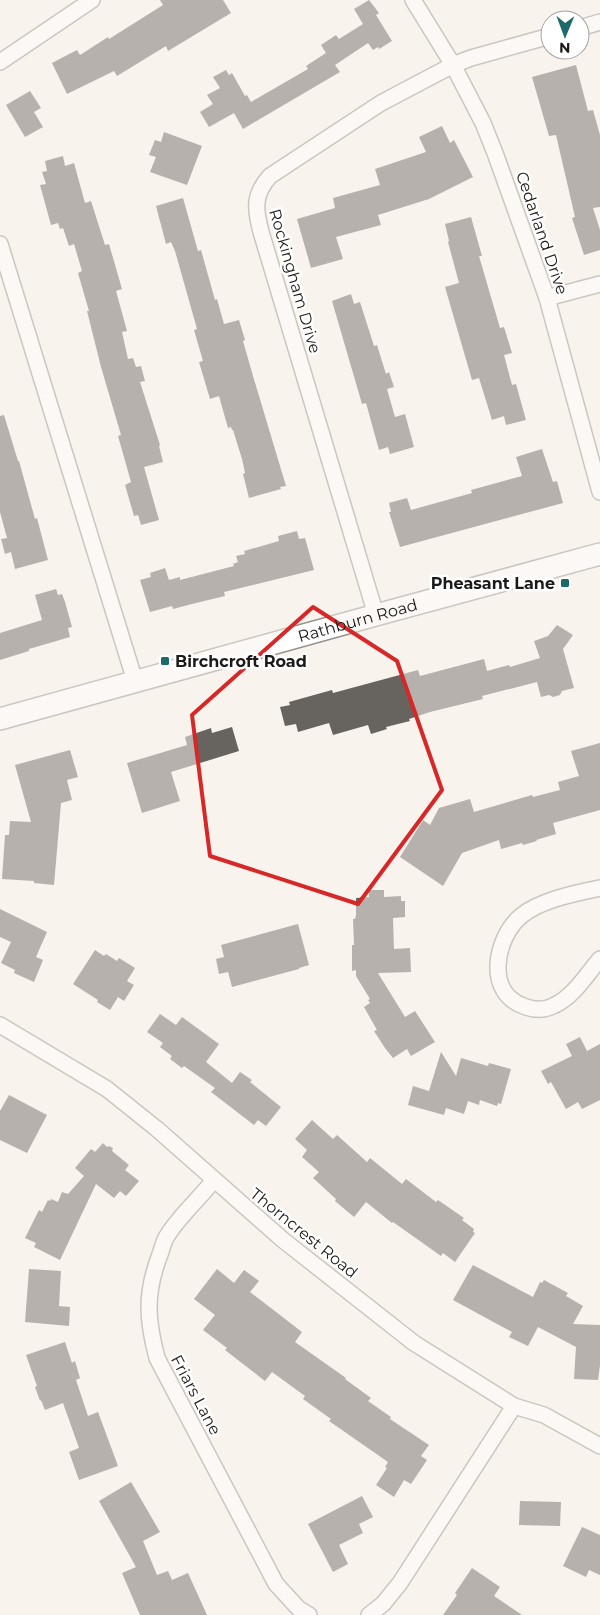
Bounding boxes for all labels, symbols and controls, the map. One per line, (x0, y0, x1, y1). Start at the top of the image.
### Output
north arrow (540, 10, 590, 60)
text: N (559, 39, 571, 57)
street label: Cedarland Drive (512, 169, 572, 297)
street label: Rockingham Drive (265, 207, 325, 355)
place label: Pheasant Lane (431, 574, 555, 593)
marker: Pheasant Lane (559, 577, 571, 589)
street label: Rathburn Road (296, 595, 419, 646)
place label: Birchcroft Road (175, 652, 307, 671)
marker: Birchcroft Road (159, 655, 171, 667)
street label: Thorncrest Road (247, 1184, 361, 1282)
street label: Friars Lane (167, 1352, 225, 1438)

